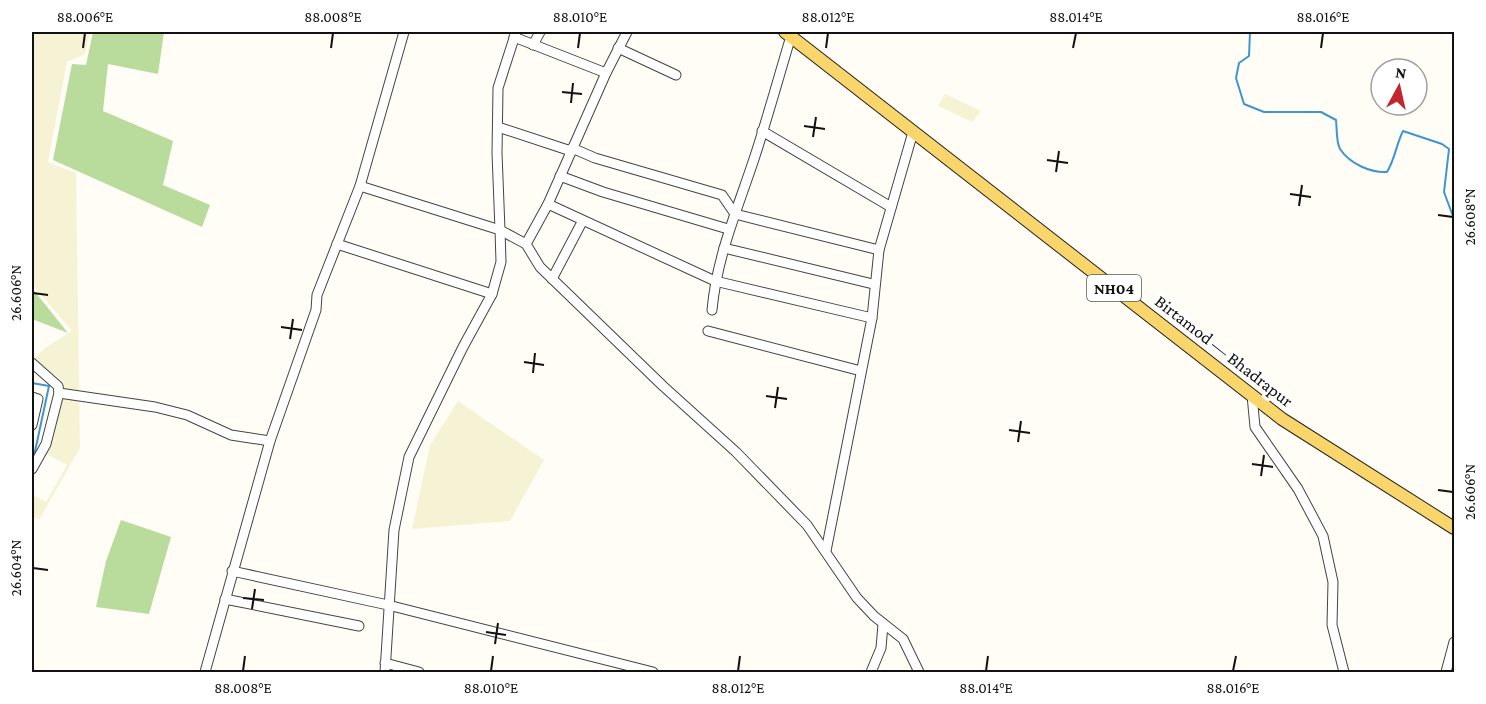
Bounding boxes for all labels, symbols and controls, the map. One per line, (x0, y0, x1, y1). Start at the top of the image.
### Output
text: 88.006°E (57, 9, 113, 25)
text: 88.008°E (304, 9, 362, 25)
text: 88.010°E (553, 9, 607, 25)
text: 88.012°E (802, 9, 854, 25)
text: 88.014°E (1049, 9, 1103, 25)
text: 88.016°E (1297, 9, 1349, 25)
north arrow (1369, 57, 1429, 117)
text: N (1394, 63, 1408, 82)
text: 26.608°N (1462, 188, 1478, 246)
text: 26.606°N (8, 265, 24, 321)
road number: NH04 (1087, 275, 1141, 301)
street label: Birtamod — Bhadrapur (1151, 291, 1297, 411)
text: 26.606°N (1462, 464, 1478, 520)
text: 26.604°N (8, 540, 24, 596)
text: 88.008°E (214, 680, 272, 696)
text: 88.010°E (464, 680, 518, 696)
text: 88.012°E (712, 680, 764, 696)
text: 88.014°E (959, 680, 1013, 696)
text: 88.016°E (1207, 680, 1259, 696)

